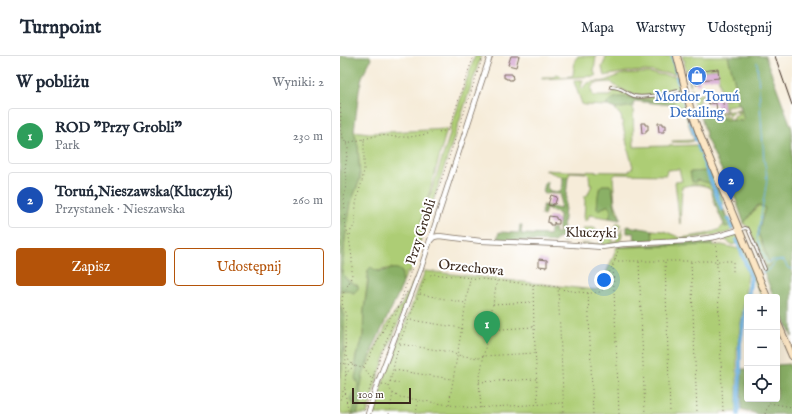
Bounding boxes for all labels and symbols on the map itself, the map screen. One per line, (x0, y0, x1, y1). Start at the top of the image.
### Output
shop icon: Mordor Toruń Detailing (686, 65, 708, 87)
place label: Mordor Toruń Detailing (654, 88, 740, 122)
pin: 2 (718, 167, 744, 200)
street label: Przy Grobli (402, 196, 440, 267)
street label: Kluczyki (565, 224, 617, 242)
street label: Orzechowa (437, 256, 506, 280)
your location (594, 270, 614, 290)
pin: 1 (474, 311, 500, 344)
scale bar (352, 386, 411, 405)

